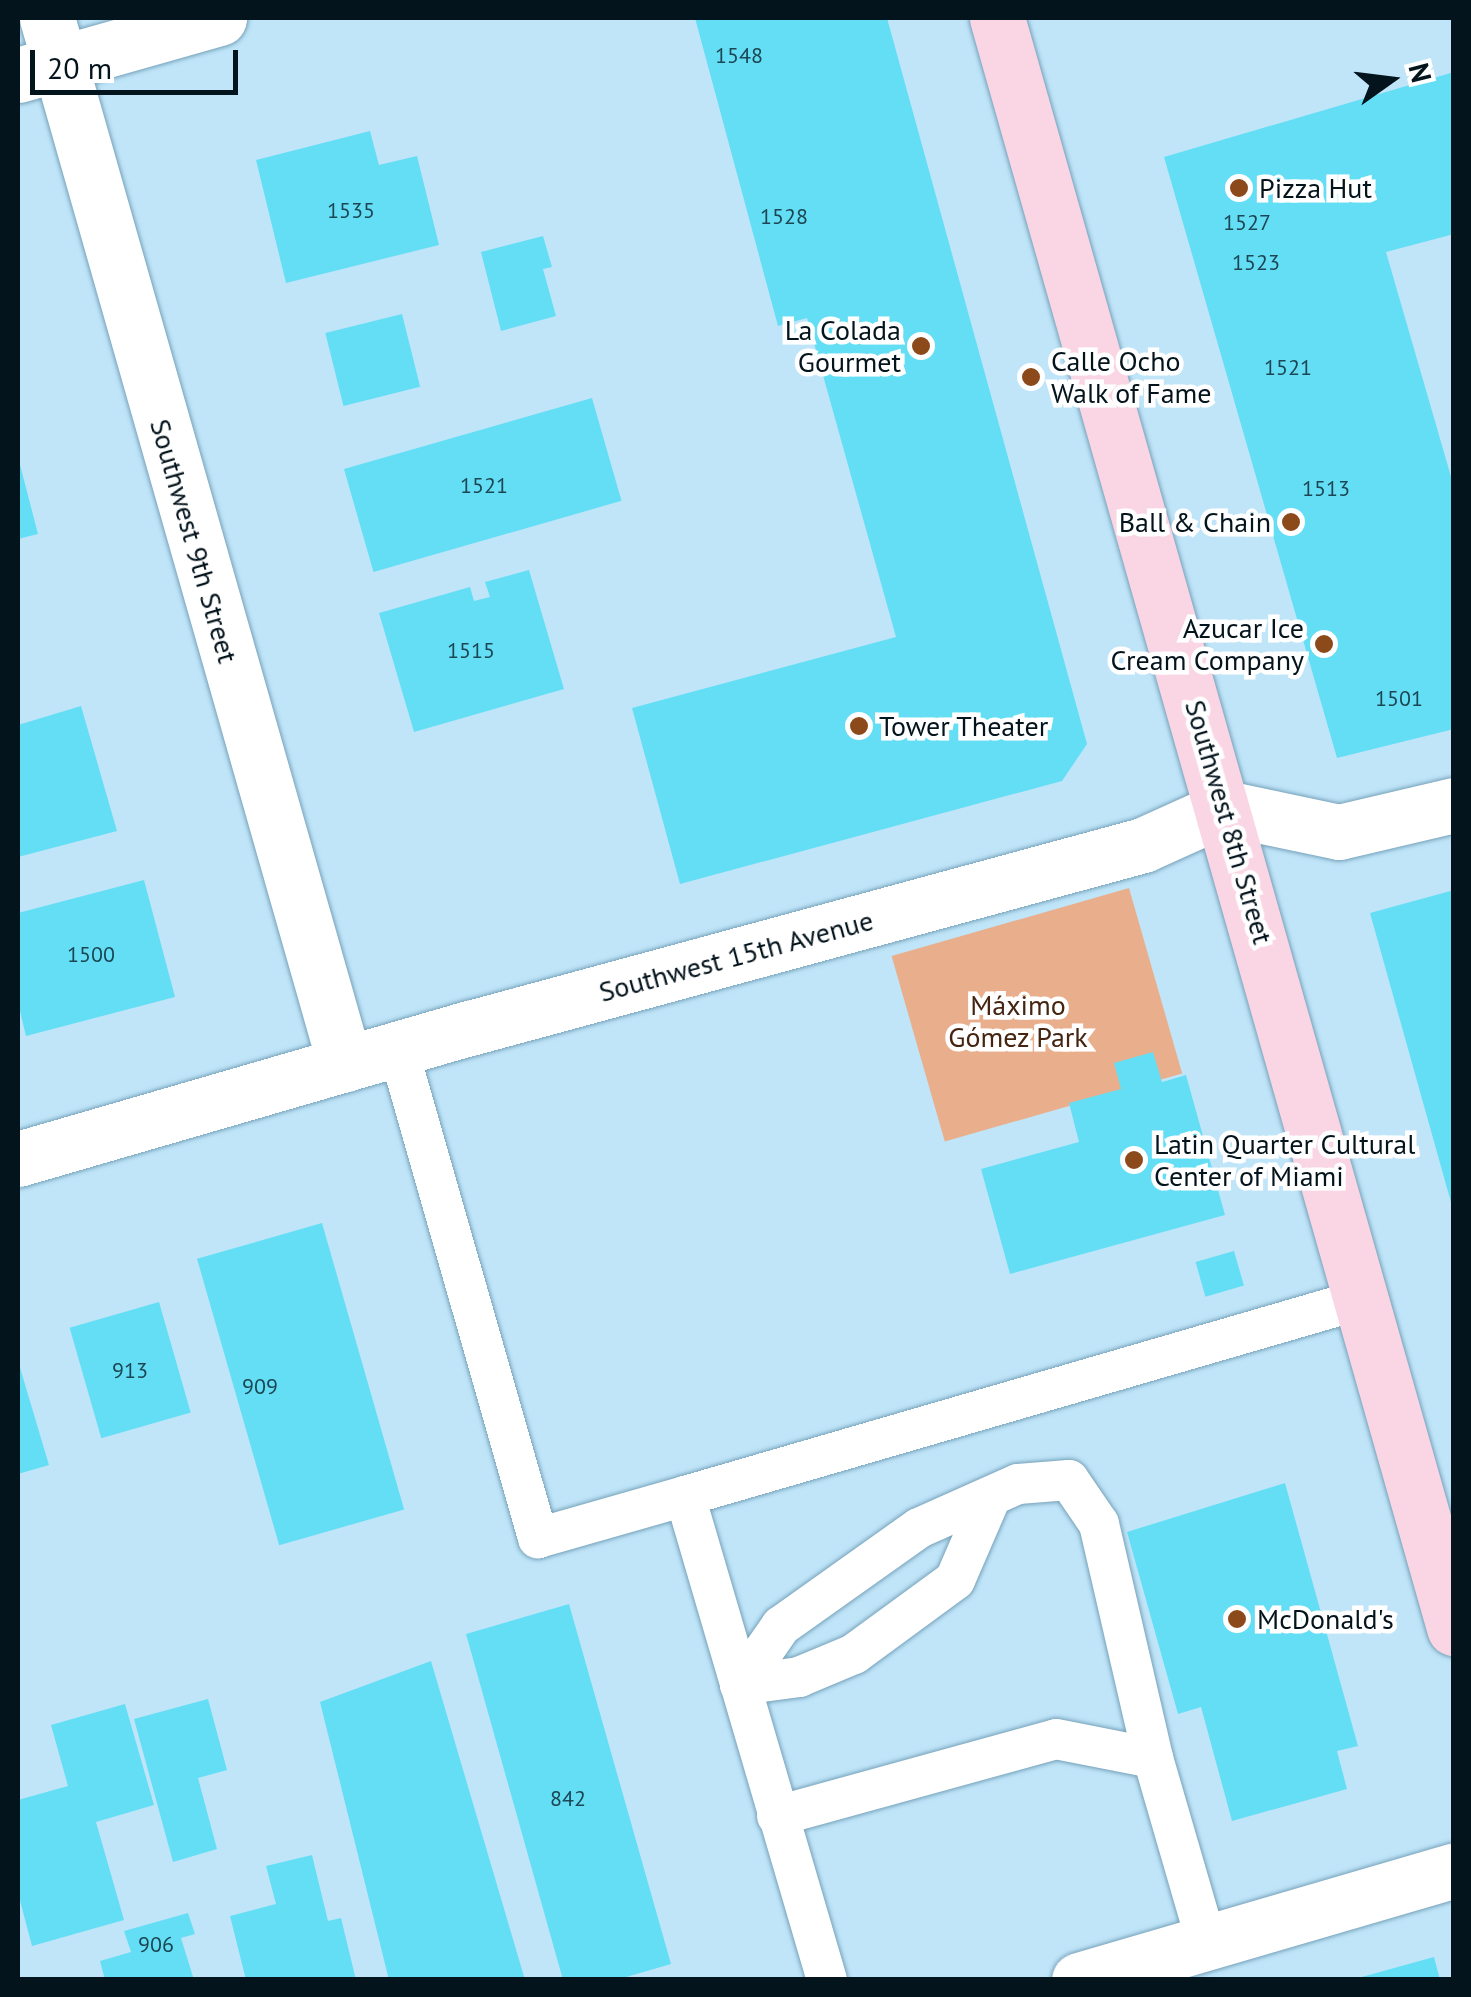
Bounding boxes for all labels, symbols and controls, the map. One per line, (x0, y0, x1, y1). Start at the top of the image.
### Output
scale bar (35, 30, 242, 92)
north arrow (1341, 30, 1441, 130)
house number: 1548 (715, 43, 763, 69)
text: 20 m (47, 48, 112, 87)
text: N (1400, 59, 1441, 86)
place label: Pizza Hut (1259, 171, 1372, 205)
marker: Pizza Hut (1228, 177, 1250, 199)
house number: 1535 (327, 198, 375, 224)
house number: 1528 (760, 204, 808, 230)
house number: 1527 (1223, 210, 1271, 236)
house number: 1523 (1232, 250, 1280, 276)
place label: La Colada Gourmet (785, 313, 901, 379)
marker: La Colada Gourmet (910, 335, 932, 357)
place label: Calle Ocho Walk of Fame (1051, 344, 1212, 410)
house number: 1521 (1264, 355, 1312, 381)
marker: Calle Ocho Walk of Fame (1020, 366, 1042, 388)
street label: Southwest 9th Street (143, 415, 245, 667)
house number: 1521 (460, 473, 508, 499)
house number: 1513 (1302, 476, 1350, 502)
place label: Ball & Chain (1119, 505, 1271, 539)
marker: Ball & Chain (1280, 511, 1302, 533)
place label: Azucar Ice Cream Company (1110, 611, 1304, 677)
marker: Azucar Ice Cream Company (1313, 633, 1335, 655)
house number: 1515 (447, 638, 495, 664)
house number: 1501 (1375, 686, 1423, 712)
street label: Southwest 8th Street (1178, 696, 1280, 948)
place label: Tower Theater (879, 709, 1049, 743)
marker: Tower Theater (848, 715, 870, 737)
street label: Southwest 15th Avenue (595, 903, 877, 1009)
house number: 1500 (67, 942, 115, 968)
park label: Máximo Gómez Park (948, 988, 1088, 1054)
place label: Latin Quarter Cultural Center of Miami (1154, 1127, 1415, 1193)
marker: Latin Quarter Cultural Center of Miami (1123, 1149, 1145, 1171)
house number: 913 (112, 1358, 148, 1384)
house number: 909 (242, 1374, 278, 1400)
place label: McDonald's (1257, 1602, 1394, 1636)
marker: McDonald's (1226, 1608, 1248, 1630)
house number: 842 (550, 1786, 586, 1812)
house number: 906 (138, 1932, 174, 1958)

